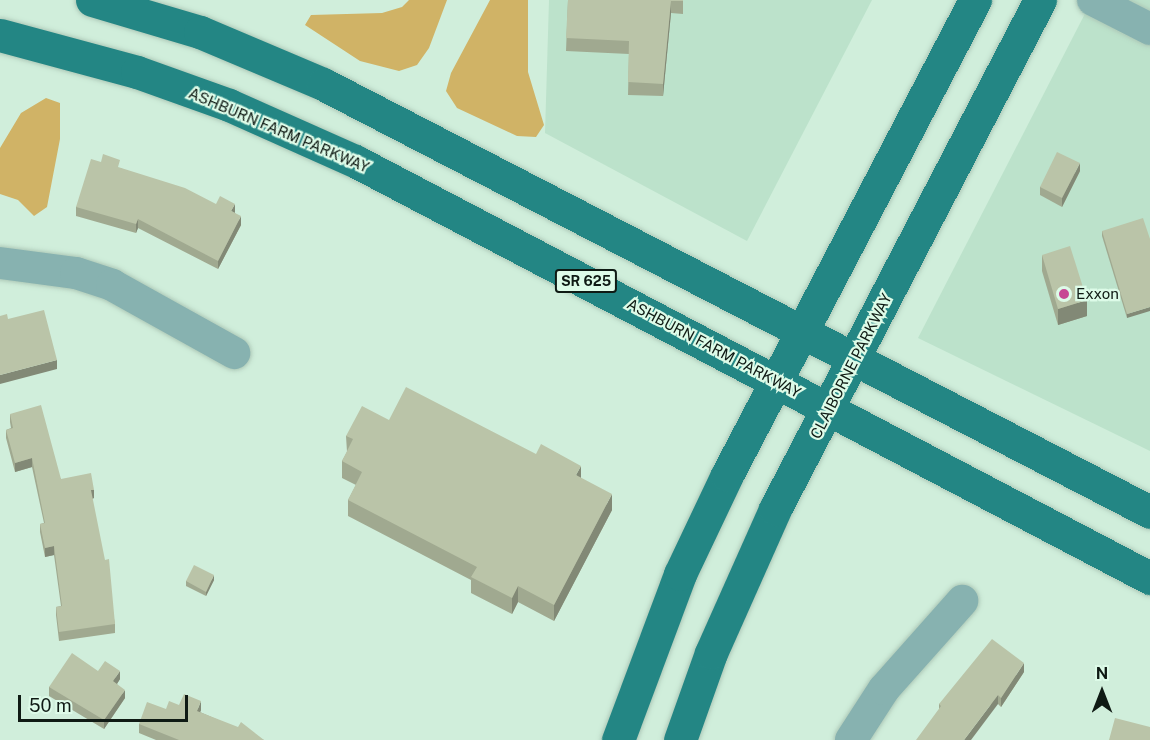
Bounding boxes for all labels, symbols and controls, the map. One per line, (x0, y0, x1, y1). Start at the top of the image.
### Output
street label: ASHBURN FARM PARKWAY (186, 84, 372, 176)
road number: SR 625 (554, 270, 618, 292)
place label: Exxon (1076, 285, 1119, 303)
marker: Exxon (1057, 287, 1071, 301)
street label: CLAIBORNE PARKWAY (807, 290, 895, 442)
street label: ASHBURN FARM PARKWAY (624, 294, 804, 402)
north arrow (1072, 662, 1132, 722)
text: N (1096, 664, 1108, 683)
scale bar (21, 683, 190, 721)
text: 50 m (29, 695, 72, 716)

